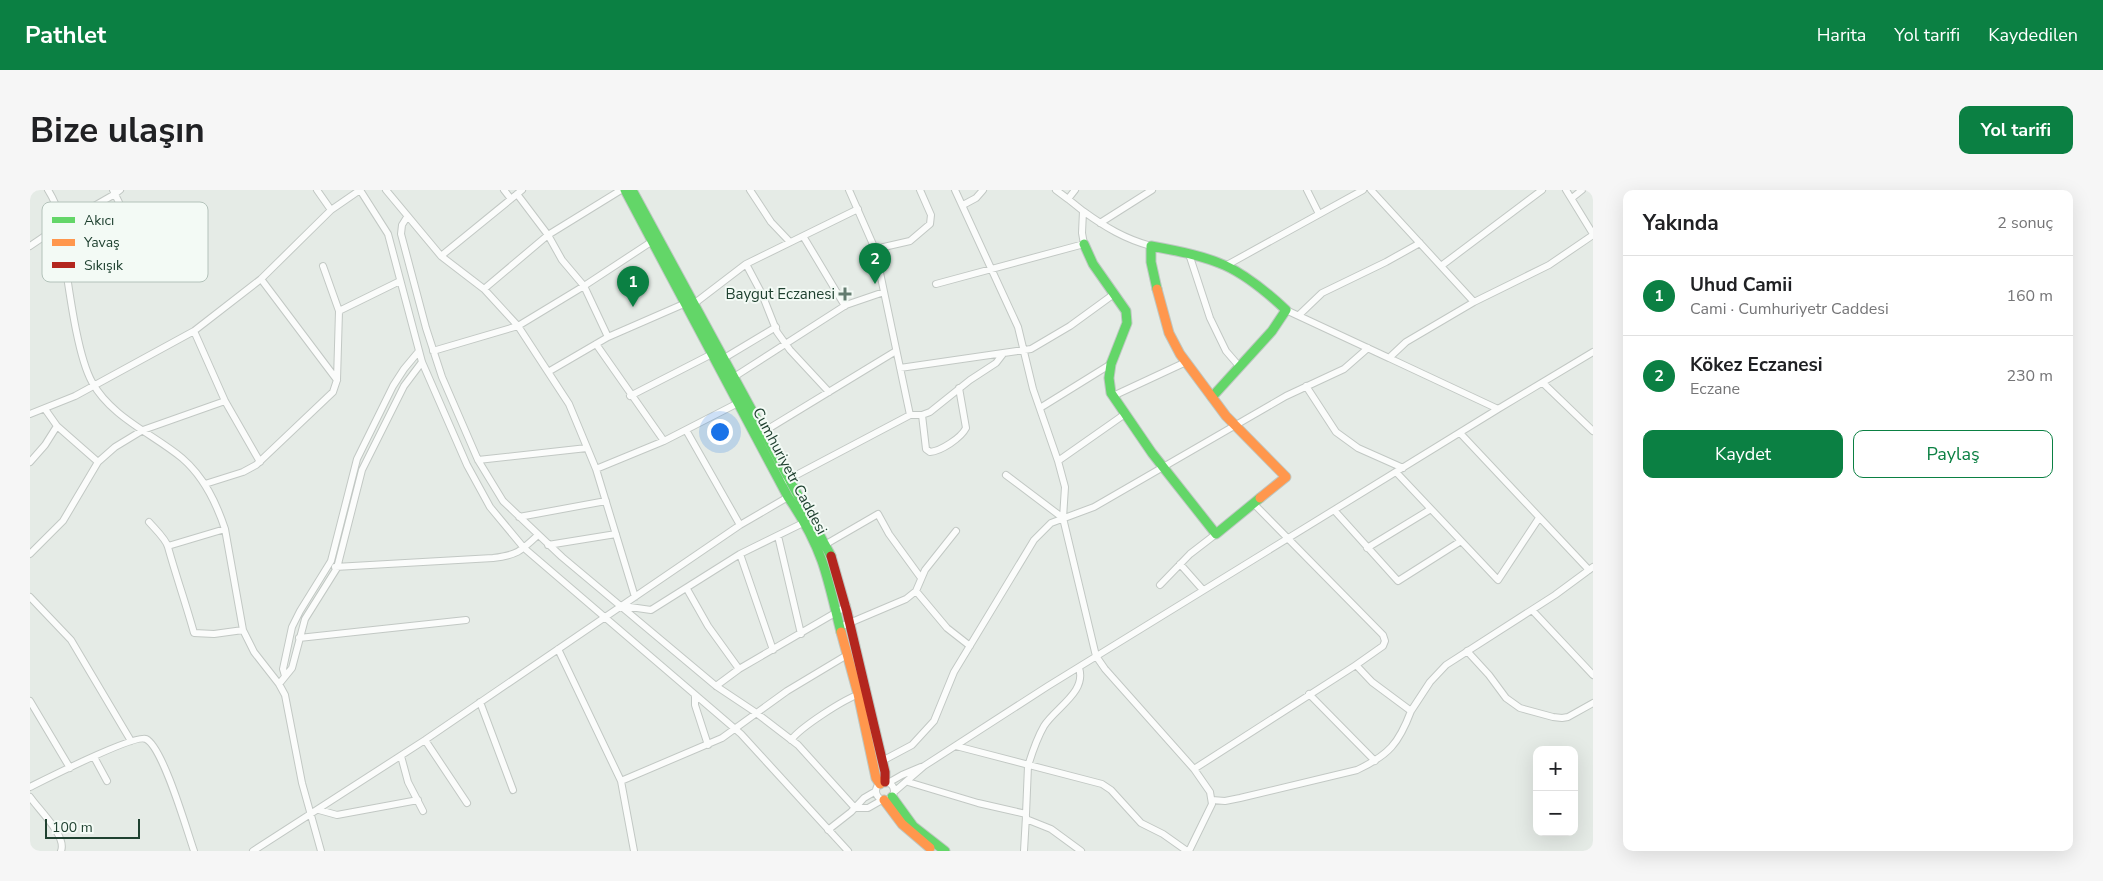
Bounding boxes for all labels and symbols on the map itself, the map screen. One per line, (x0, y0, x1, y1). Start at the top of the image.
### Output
legend (42, 202, 208, 282)
text: Akıcı (84, 211, 114, 230)
text: Yavaş (83, 233, 120, 252)
pin: 2 (859, 243, 891, 284)
text: Sıkışık (84, 256, 124, 275)
pin: 1 (617, 266, 649, 307)
place label: Baygut Eczanesi (725, 284, 835, 304)
marker: Baygut Eczanesi (839, 288, 851, 300)
street label: Cumhuriyetr Caddesi (748, 404, 832, 538)
your location (707, 419, 733, 445)
scale bar (45, 816, 140, 839)

